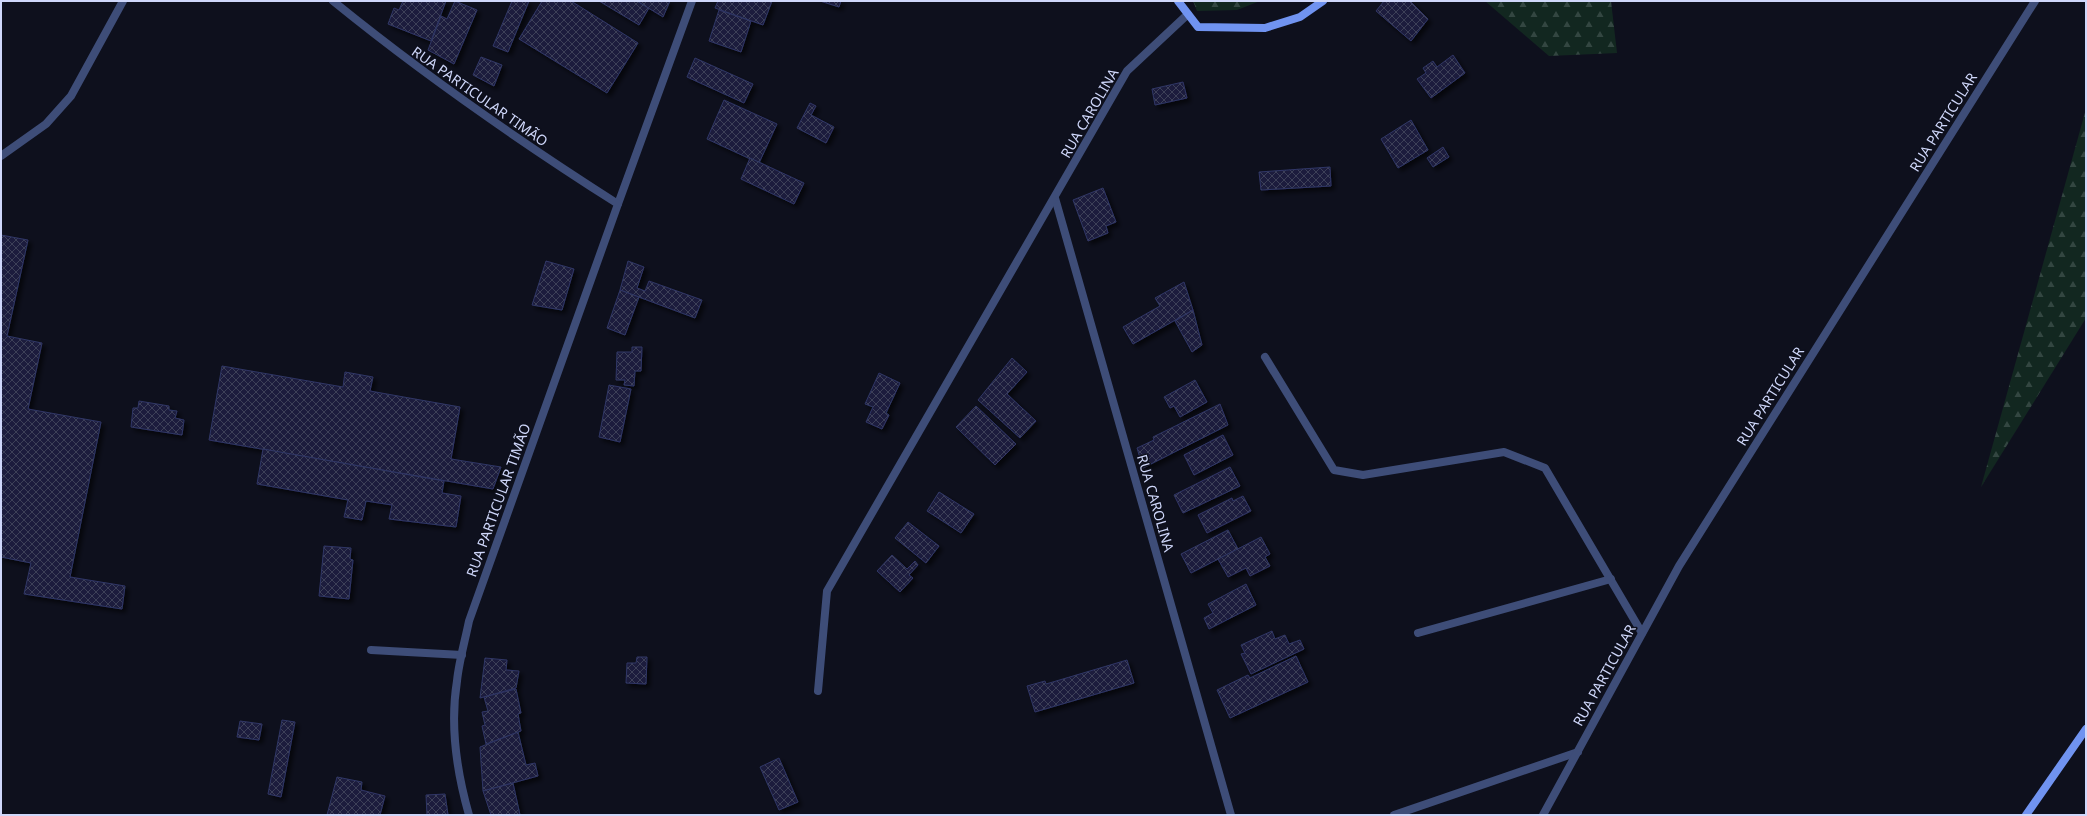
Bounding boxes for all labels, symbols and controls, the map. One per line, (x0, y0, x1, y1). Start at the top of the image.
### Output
street label: RUA PARTICULAR TIMÃO (408, 42, 552, 150)
street label: RUA CAROLINA (1056, 65, 1122, 161)
street label: RUA PARTICULAR (1905, 69, 1981, 175)
street label: RUA PARTICULAR (1732, 343, 1808, 449)
street label: RUA PARTICULAR TIMÃO (461, 421, 535, 579)
street label: RUA CAROLINA (1133, 452, 1179, 554)
street label: RUA PARTICULAR (1568, 621, 1640, 729)

